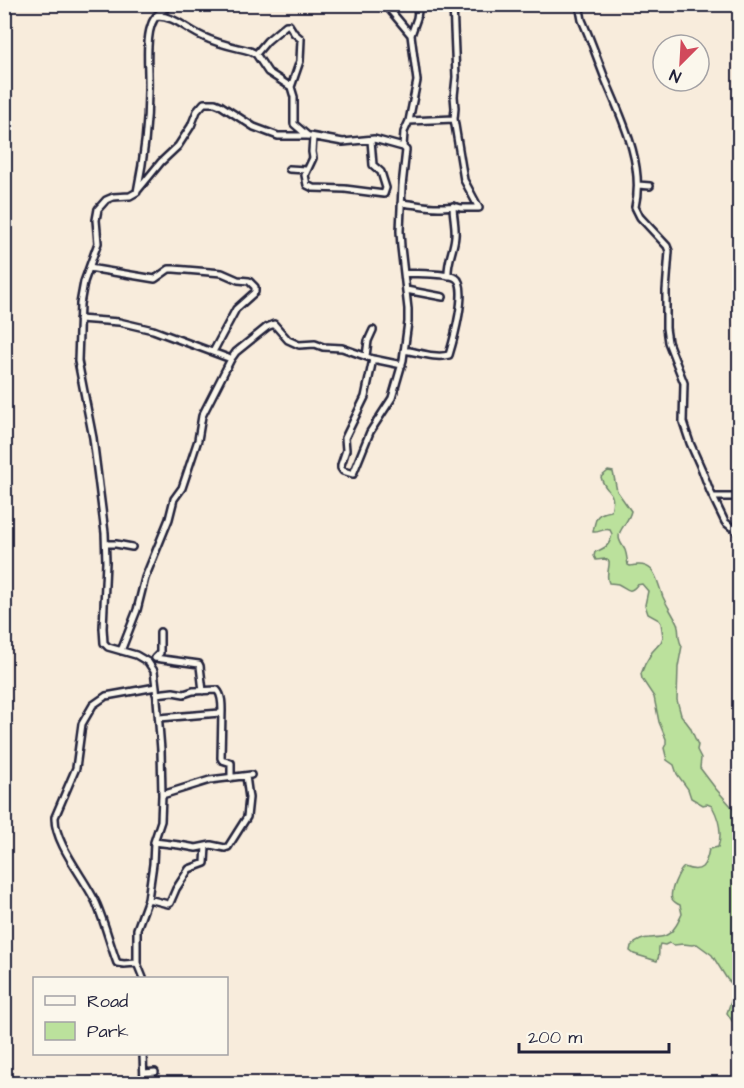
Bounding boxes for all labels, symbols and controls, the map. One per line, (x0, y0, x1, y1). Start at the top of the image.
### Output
north arrow (651, 33, 711, 93)
text: N (666, 64, 684, 88)
legend (33, 977, 228, 1055)
text: Road (87, 989, 128, 1014)
scale bar (519, 1016, 669, 1054)
text: Park (87, 1019, 129, 1044)
text: 200 m (528, 1025, 582, 1050)

